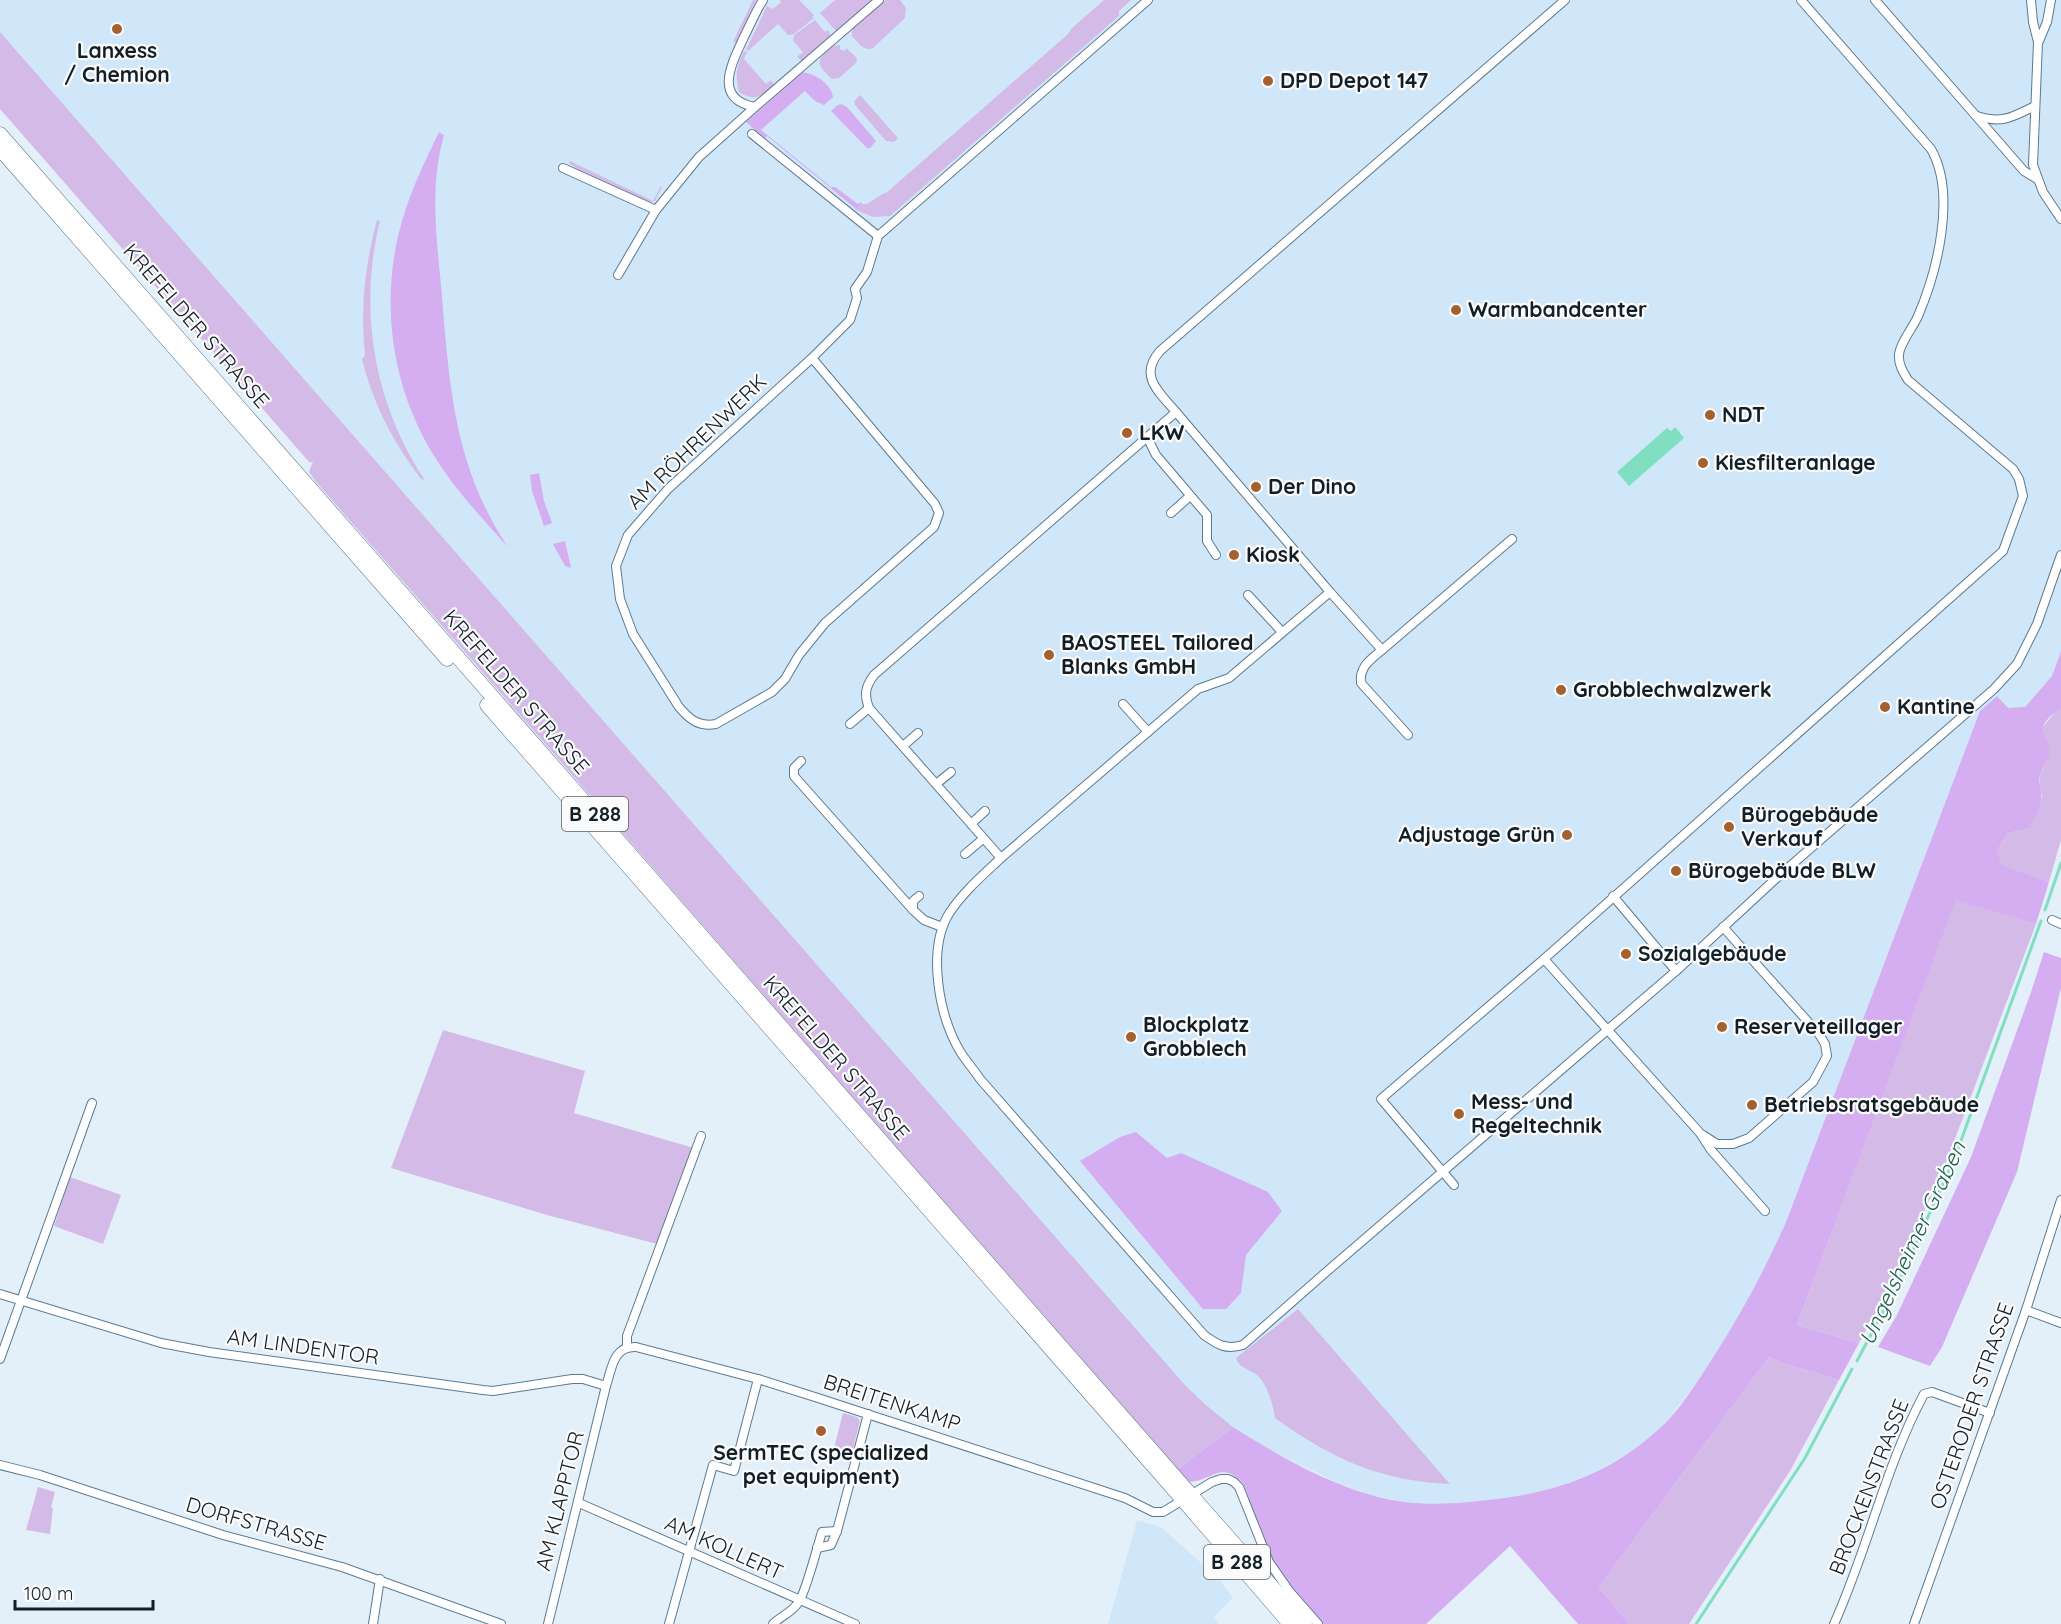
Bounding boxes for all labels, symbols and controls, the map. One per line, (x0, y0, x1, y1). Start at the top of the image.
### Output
marker: Lanxess / Chemion (110, 22, 124, 36)
place label: Lanxess / Chemion (64, 37, 170, 87)
place label: DPD Depot 147 (1280, 67, 1428, 93)
marker: DPD Depot 147 (1261, 74, 1275, 88)
street label: KREFELDER STRASSE (118, 238, 275, 413)
place label: Warmbandcenter (1468, 296, 1647, 322)
marker: Warmbandcenter (1449, 303, 1463, 317)
street label: AM RÖHRENWERK (621, 368, 771, 514)
place label: NDT (1722, 401, 1765, 427)
marker: NDT (1703, 408, 1717, 422)
place label: LKW (1139, 419, 1184, 445)
marker: LKW (1120, 426, 1134, 440)
place label: Kiesfilteranlage (1715, 449, 1876, 475)
marker: Kiesfilteranlage (1696, 456, 1710, 470)
place label: Der Dino (1268, 473, 1356, 499)
marker: Der Dino (1249, 480, 1263, 494)
place label: Kiosk (1246, 541, 1300, 567)
marker: Kiosk (1227, 548, 1241, 562)
street label: KREFELDER STRASSE (438, 604, 595, 779)
place label: BAOSTEEL Tailored Blanks GmbH (1061, 629, 1253, 679)
marker: BAOSTEEL Tailored Blanks GmbH (1042, 648, 1056, 662)
place label: Grobblechwalzwerk (1573, 676, 1772, 702)
marker: Grobblechwalzwerk (1554, 683, 1568, 697)
place label: Kantine (1897, 693, 1975, 719)
marker: Kantine (1878, 700, 1892, 714)
road number: B 288 (562, 797, 628, 831)
place label: Bürogebäude Verkauf (1741, 801, 1878, 851)
marker: Bürogebäude Verkauf (1722, 820, 1736, 834)
place label: Adjustage Grün (1399, 821, 1555, 847)
marker: Adjustage Grün (1560, 828, 1574, 842)
place label: Bürogebäude BLW (1688, 857, 1876, 883)
marker: Bürogebäude BLW (1669, 864, 1683, 878)
place label: Sozialgebäude (1638, 940, 1787, 966)
marker: Sozialgebäude (1619, 947, 1633, 961)
street label: KREFELDER STRASSE (758, 970, 915, 1145)
place label: Blockplatz Grobblech (1143, 1011, 1249, 1061)
place label: Reserveteillager (1734, 1013, 1902, 1039)
marker: Reserveteillager (1715, 1020, 1729, 1034)
marker: Blockplatz Grobblech (1124, 1030, 1138, 1044)
place label: Mess- und Regeltechnik (1471, 1088, 1602, 1138)
place label: Betriebsratsgebäude (1764, 1091, 1979, 1117)
marker: Betriebsratsgebäude (1745, 1098, 1759, 1112)
marker: Mess- und Regeltechnik (1452, 1107, 1466, 1121)
water label: Ungelsheimer Graben (1853, 1136, 1972, 1349)
street label: OSTERODER STRASSE (1923, 1299, 2019, 1512)
street label: AM LINDENTOR (226, 1322, 381, 1370)
street label: BREITENKAMP (821, 1368, 964, 1436)
street label: BROCKENSTRASSE (1823, 1395, 1914, 1578)
marker: SermTEC (specialized pet equipment) (814, 1424, 828, 1438)
street label: AM KLAPPTOR (529, 1428, 589, 1573)
place label: SermTEC (specialized pet equipment) (713, 1439, 929, 1489)
street label: DORFSTRASSE (183, 1491, 329, 1555)
street label: AM KOLLERT (661, 1509, 788, 1585)
road number: B 288 (1204, 1545, 1270, 1579)
scale bar (15, 1573, 153, 1611)
text: 100 m (24, 1582, 73, 1605)

